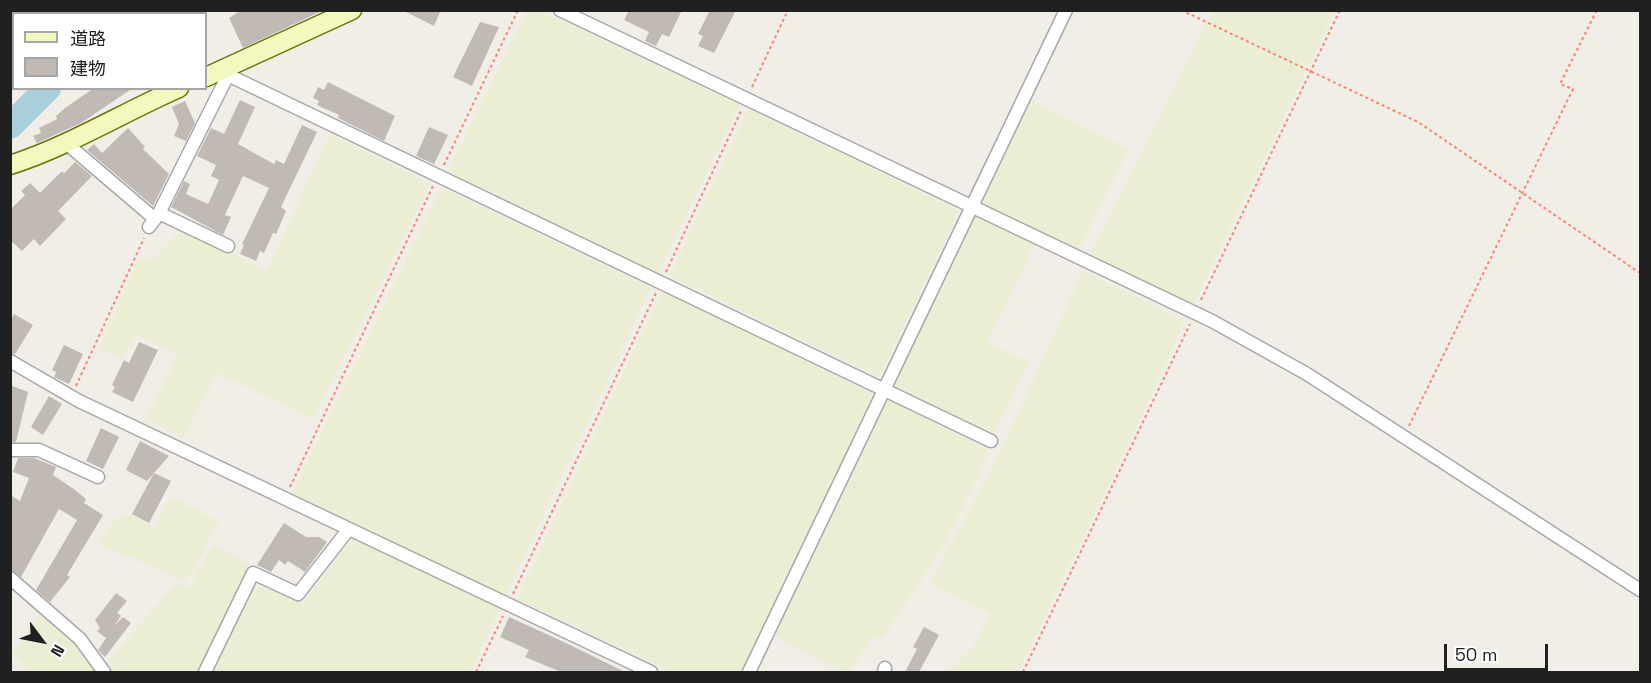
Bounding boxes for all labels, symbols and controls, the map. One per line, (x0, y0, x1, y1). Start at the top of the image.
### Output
legend (12, 12, 207, 90)
text: 道路 (70, 27, 106, 50)
text: 建物 (70, 57, 106, 80)
north arrow (12, 611, 72, 671)
scale bar (1447, 632, 1550, 670)
text: N (46, 641, 69, 661)
text: 50 m (1455, 643, 1497, 666)

